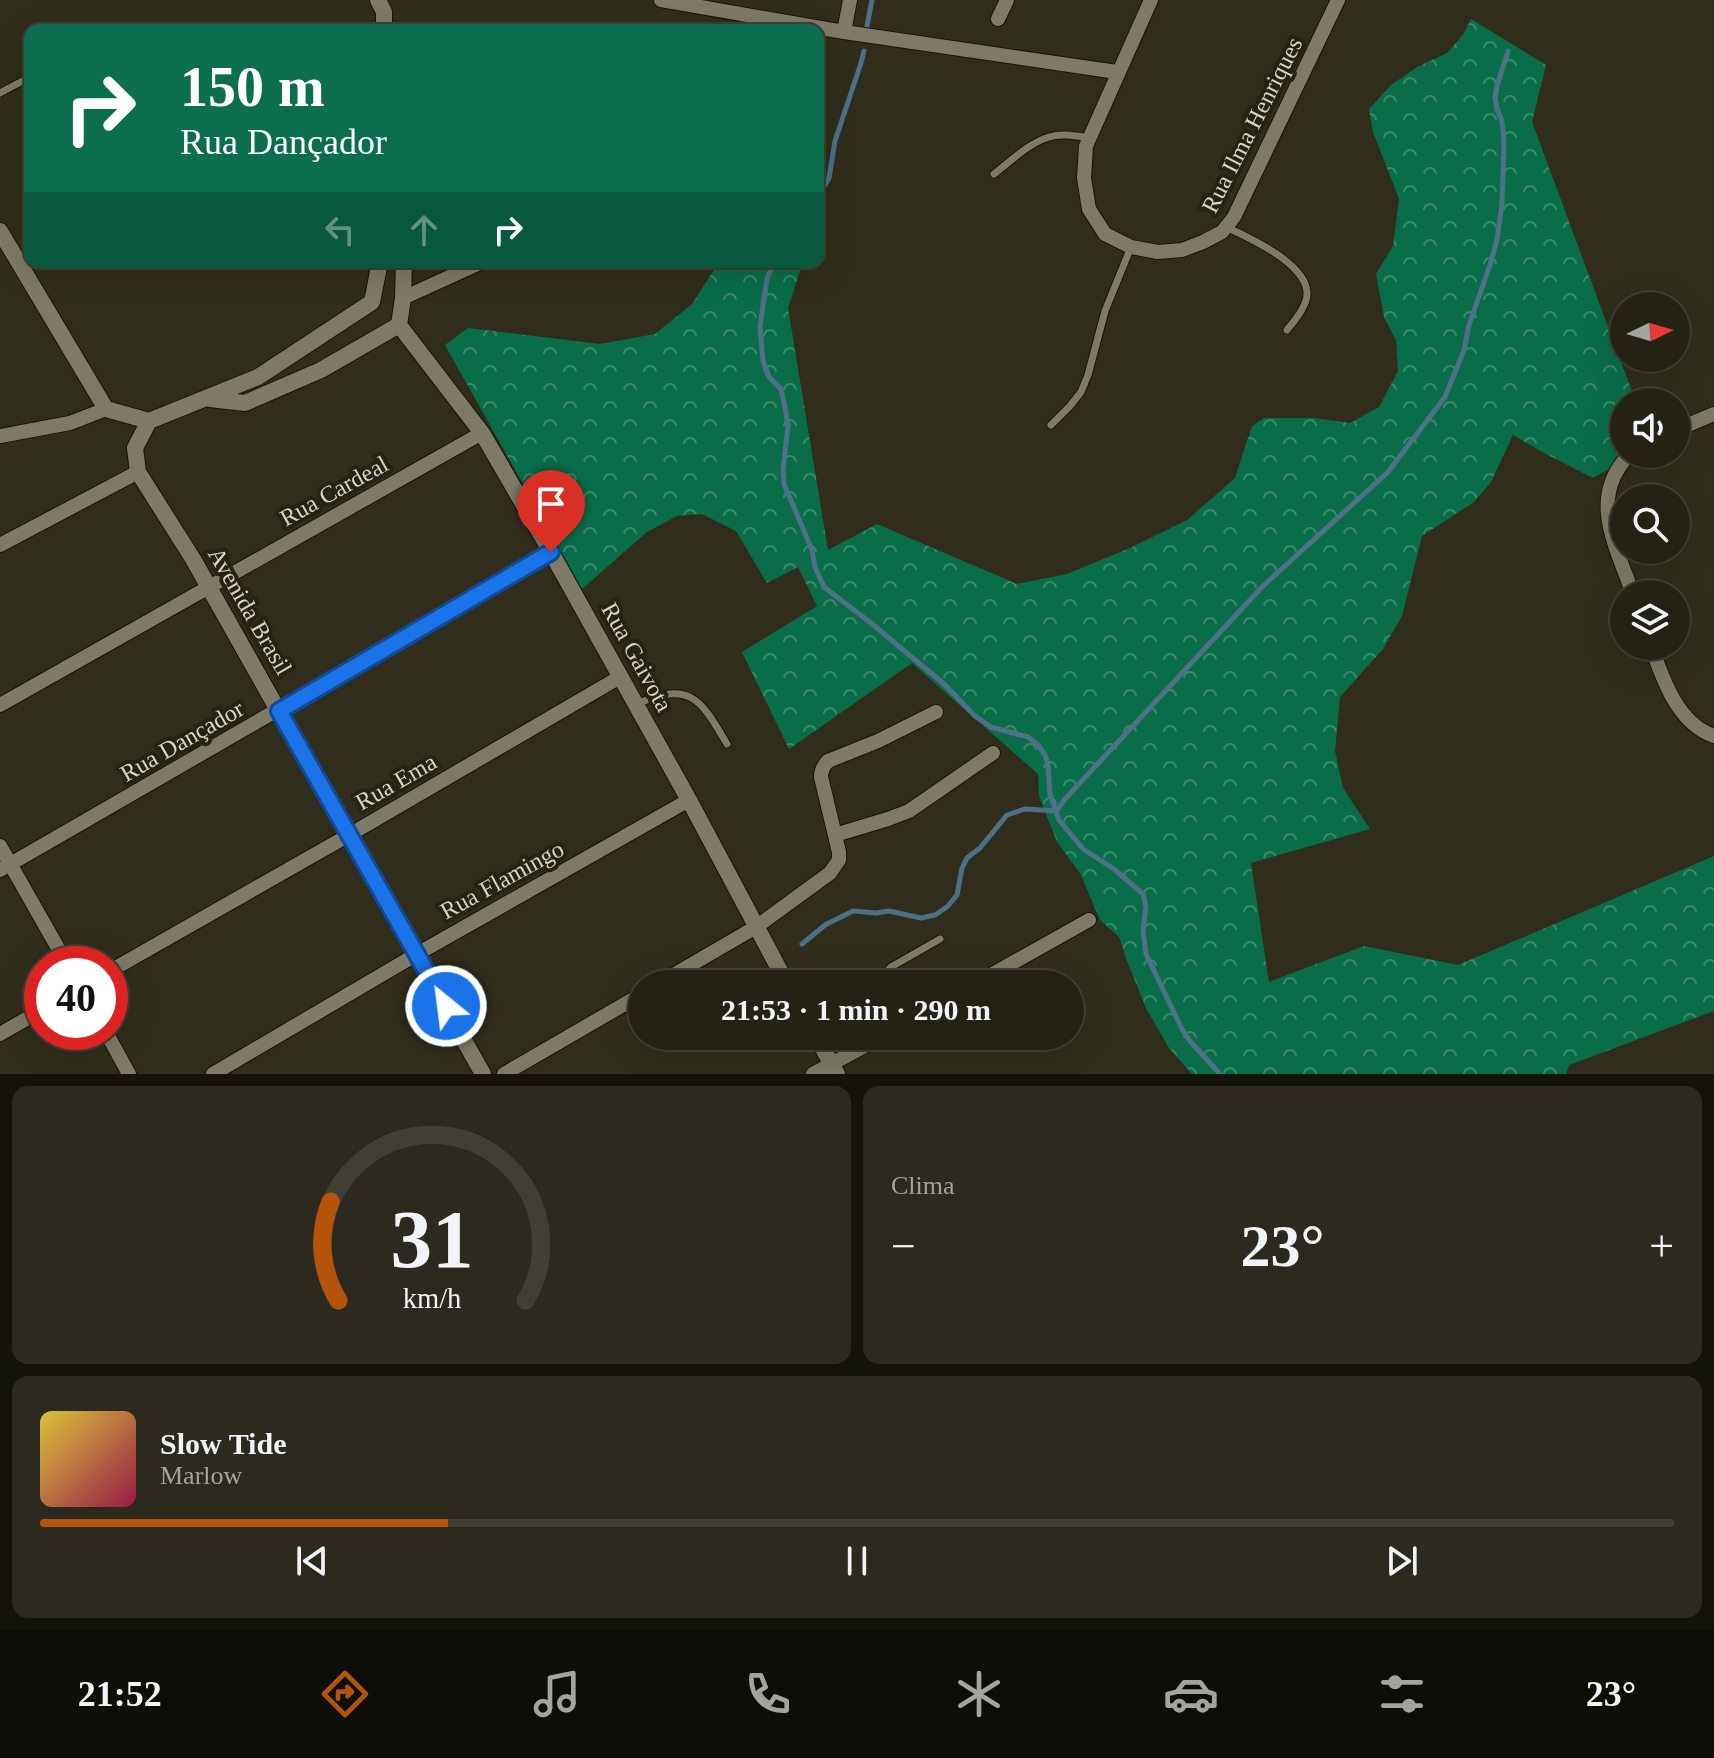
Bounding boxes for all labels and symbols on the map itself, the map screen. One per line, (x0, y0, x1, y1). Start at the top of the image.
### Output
street label: Rua Ilma Henriques (1197, 33, 1307, 217)
north arrow (1610, 292, 1690, 372)
street label: Rua Cardeal (276, 451, 393, 531)
pin (517, 470, 585, 552)
street label: Avenida Brasil (203, 543, 297, 680)
street label: Rua Gaivota (596, 598, 678, 716)
street label: Rua Dançador (116, 695, 248, 787)
street label: Rua Ema (351, 748, 441, 815)
street label: Rua Flamingo (436, 836, 568, 924)
speed limit sign: 40 (24, 946, 128, 1050)
position arrow (404, 964, 488, 1048)

